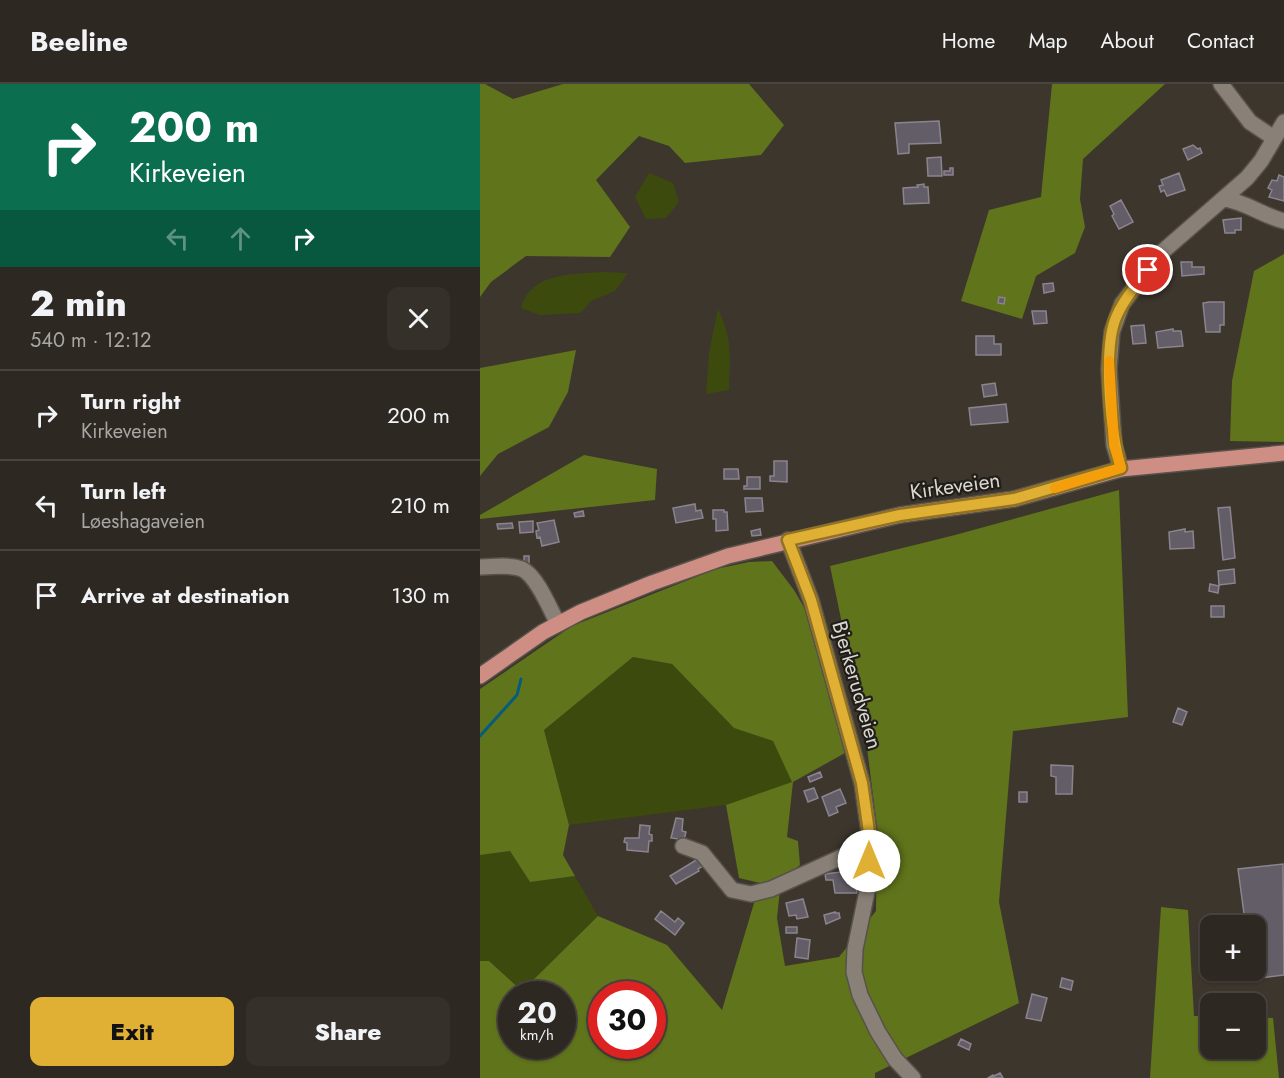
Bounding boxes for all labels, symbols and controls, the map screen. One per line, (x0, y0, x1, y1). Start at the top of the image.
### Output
text: Beeline (30, 21, 128, 62)
text: Home (942, 26, 995, 56)
text: Map (1028, 26, 1068, 56)
text: About (1101, 26, 1154, 56)
text: Contact (1187, 26, 1254, 56)
text: 200 m (129, 97, 259, 158)
icon: right (30, 108, 108, 186)
text: Kirkeveien (129, 153, 246, 192)
icon: left (161, 222, 194, 255)
icon: ahead (224, 222, 257, 255)
icon: right (287, 222, 320, 255)
pin (1122, 244, 1173, 295)
icon: arrive (1131, 253, 1164, 286)
text: 2 min (30, 277, 127, 329)
button: close (387, 287, 450, 350)
text: 540 m · 12:12 (30, 326, 151, 355)
text: Turn right (81, 385, 181, 417)
icon: right (30, 399, 63, 432)
text: 200 m (387, 399, 450, 431)
text: Kirkeveien (81, 417, 168, 446)
street label: Kirkeveien (908, 465, 1002, 507)
text: Turn left (81, 475, 166, 507)
icon: left (30, 489, 63, 522)
text: 210 m (391, 489, 450, 521)
text: Løeshagaveien (81, 507, 205, 536)
icon: arrive (30, 579, 63, 612)
text: Arrive at destination (81, 579, 290, 611)
text: 130 m (391, 579, 450, 611)
street label: Bjerkerudveien (824, 617, 890, 753)
position arrow (837, 829, 901, 893)
map controls (1200, 915, 1266, 1059)
button: + (1200, 915, 1266, 981)
speed limit sign: 30 (588, 981, 666, 1059)
text: 20 (517, 991, 557, 1034)
button: − (1200, 993, 1266, 1059)
button: Exit (30, 997, 234, 1066)
button: Share (246, 997, 450, 1066)
text: km/h (520, 1024, 554, 1046)

